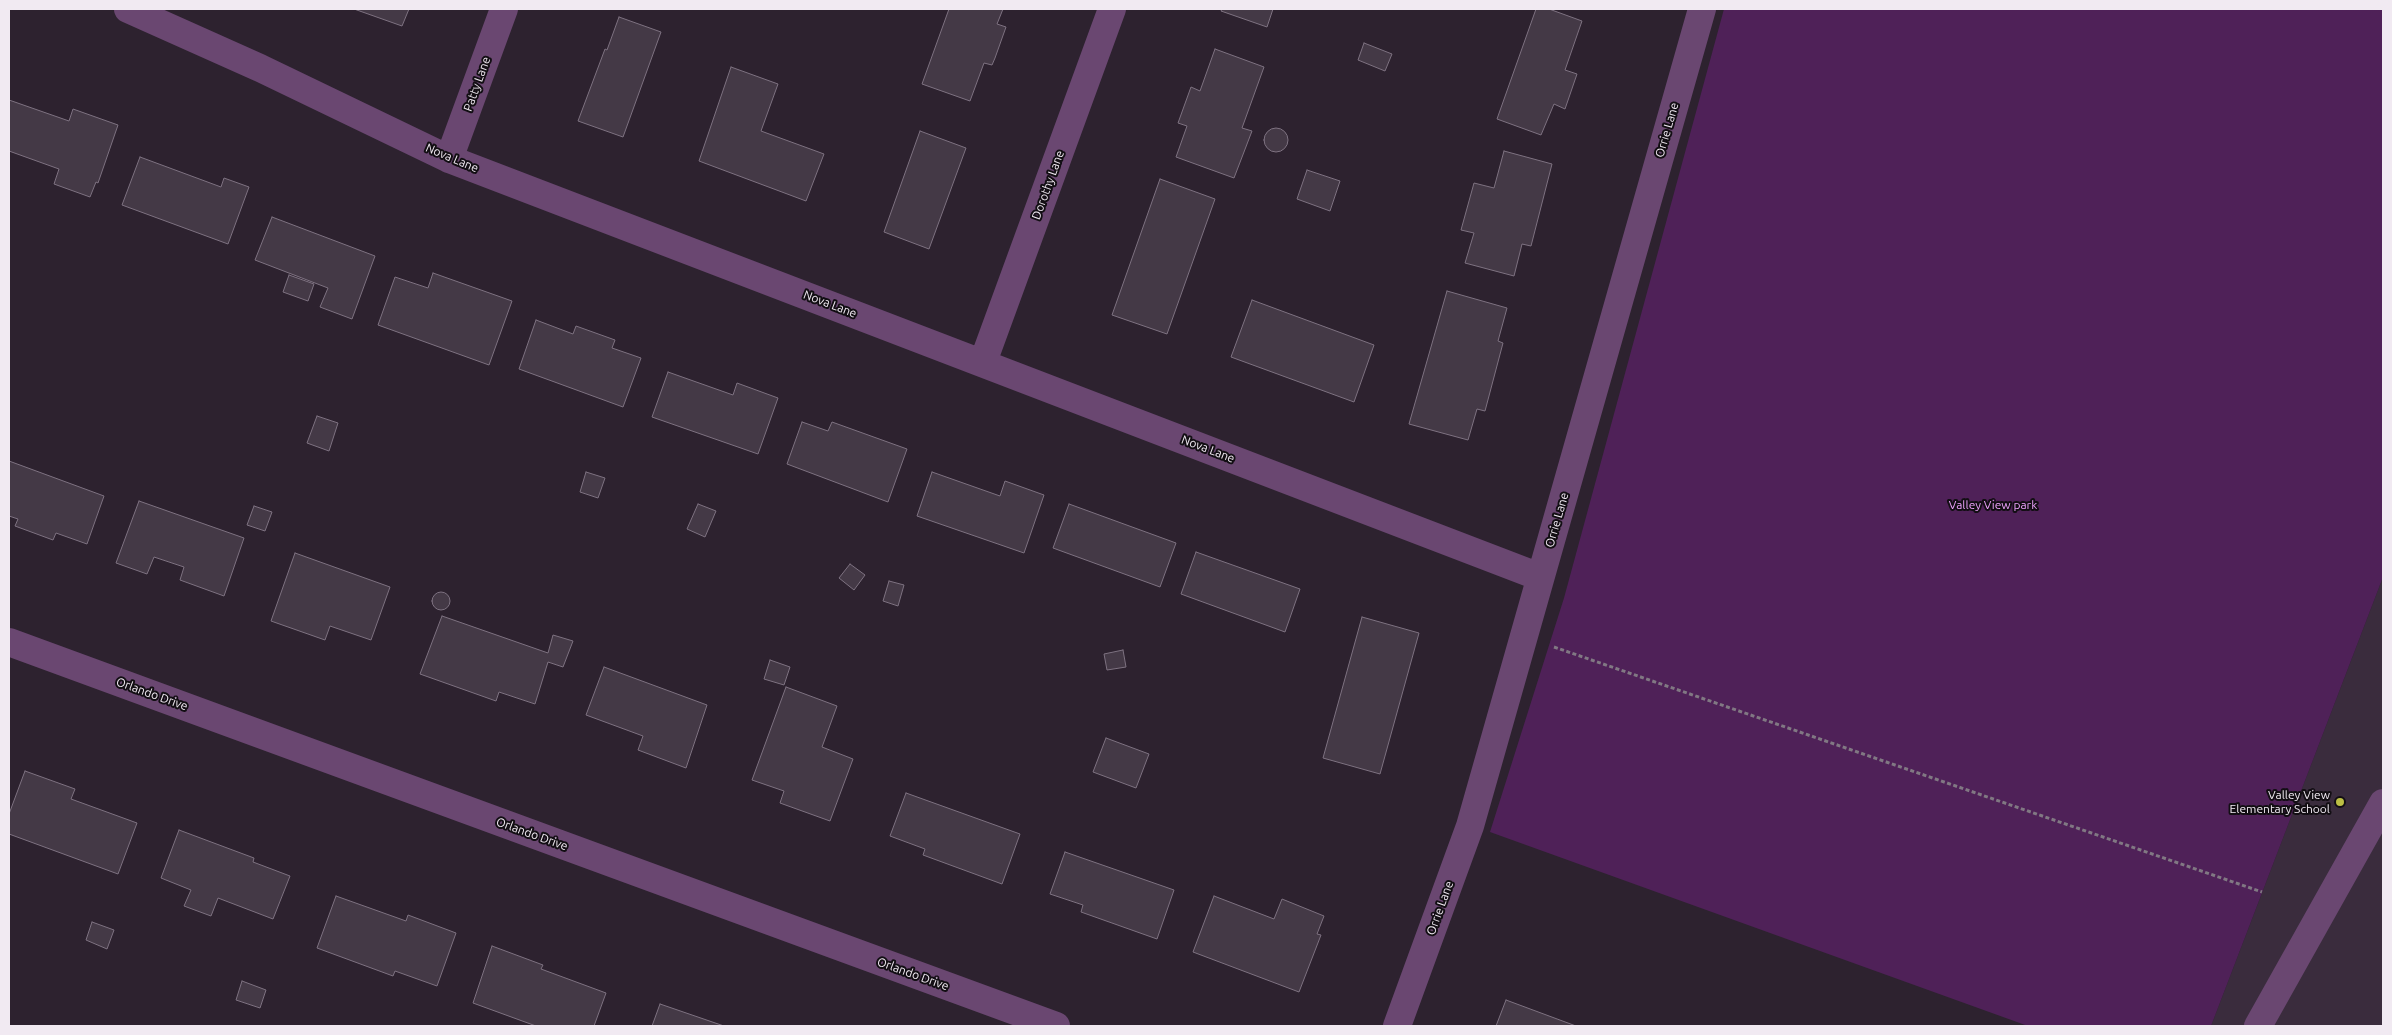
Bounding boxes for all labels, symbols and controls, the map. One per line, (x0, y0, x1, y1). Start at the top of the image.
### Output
street label: Patty Lane (460, 55, 494, 113)
street label: Orrie Lane (1652, 101, 1682, 159)
street label: Nova Lane (423, 140, 481, 176)
street label: Dorothy Lane (1029, 148, 1067, 222)
street label: Nova Lane (801, 287, 859, 321)
street label: Nova Lane (1179, 432, 1237, 466)
street label: Orrie Lane (1542, 491, 1572, 549)
park label: Valley View park (1949, 498, 2037, 512)
street label: Orlando Drive (114, 674, 190, 714)
place label: Valley View Elementary School (2230, 788, 2330, 816)
marker: Valley View Elementary School (2334, 796, 2346, 808)
street label: Orlando Drive (494, 814, 570, 854)
street label: Orrie Lane (1424, 879, 1456, 937)
street label: Orlando Drive (875, 954, 951, 994)

